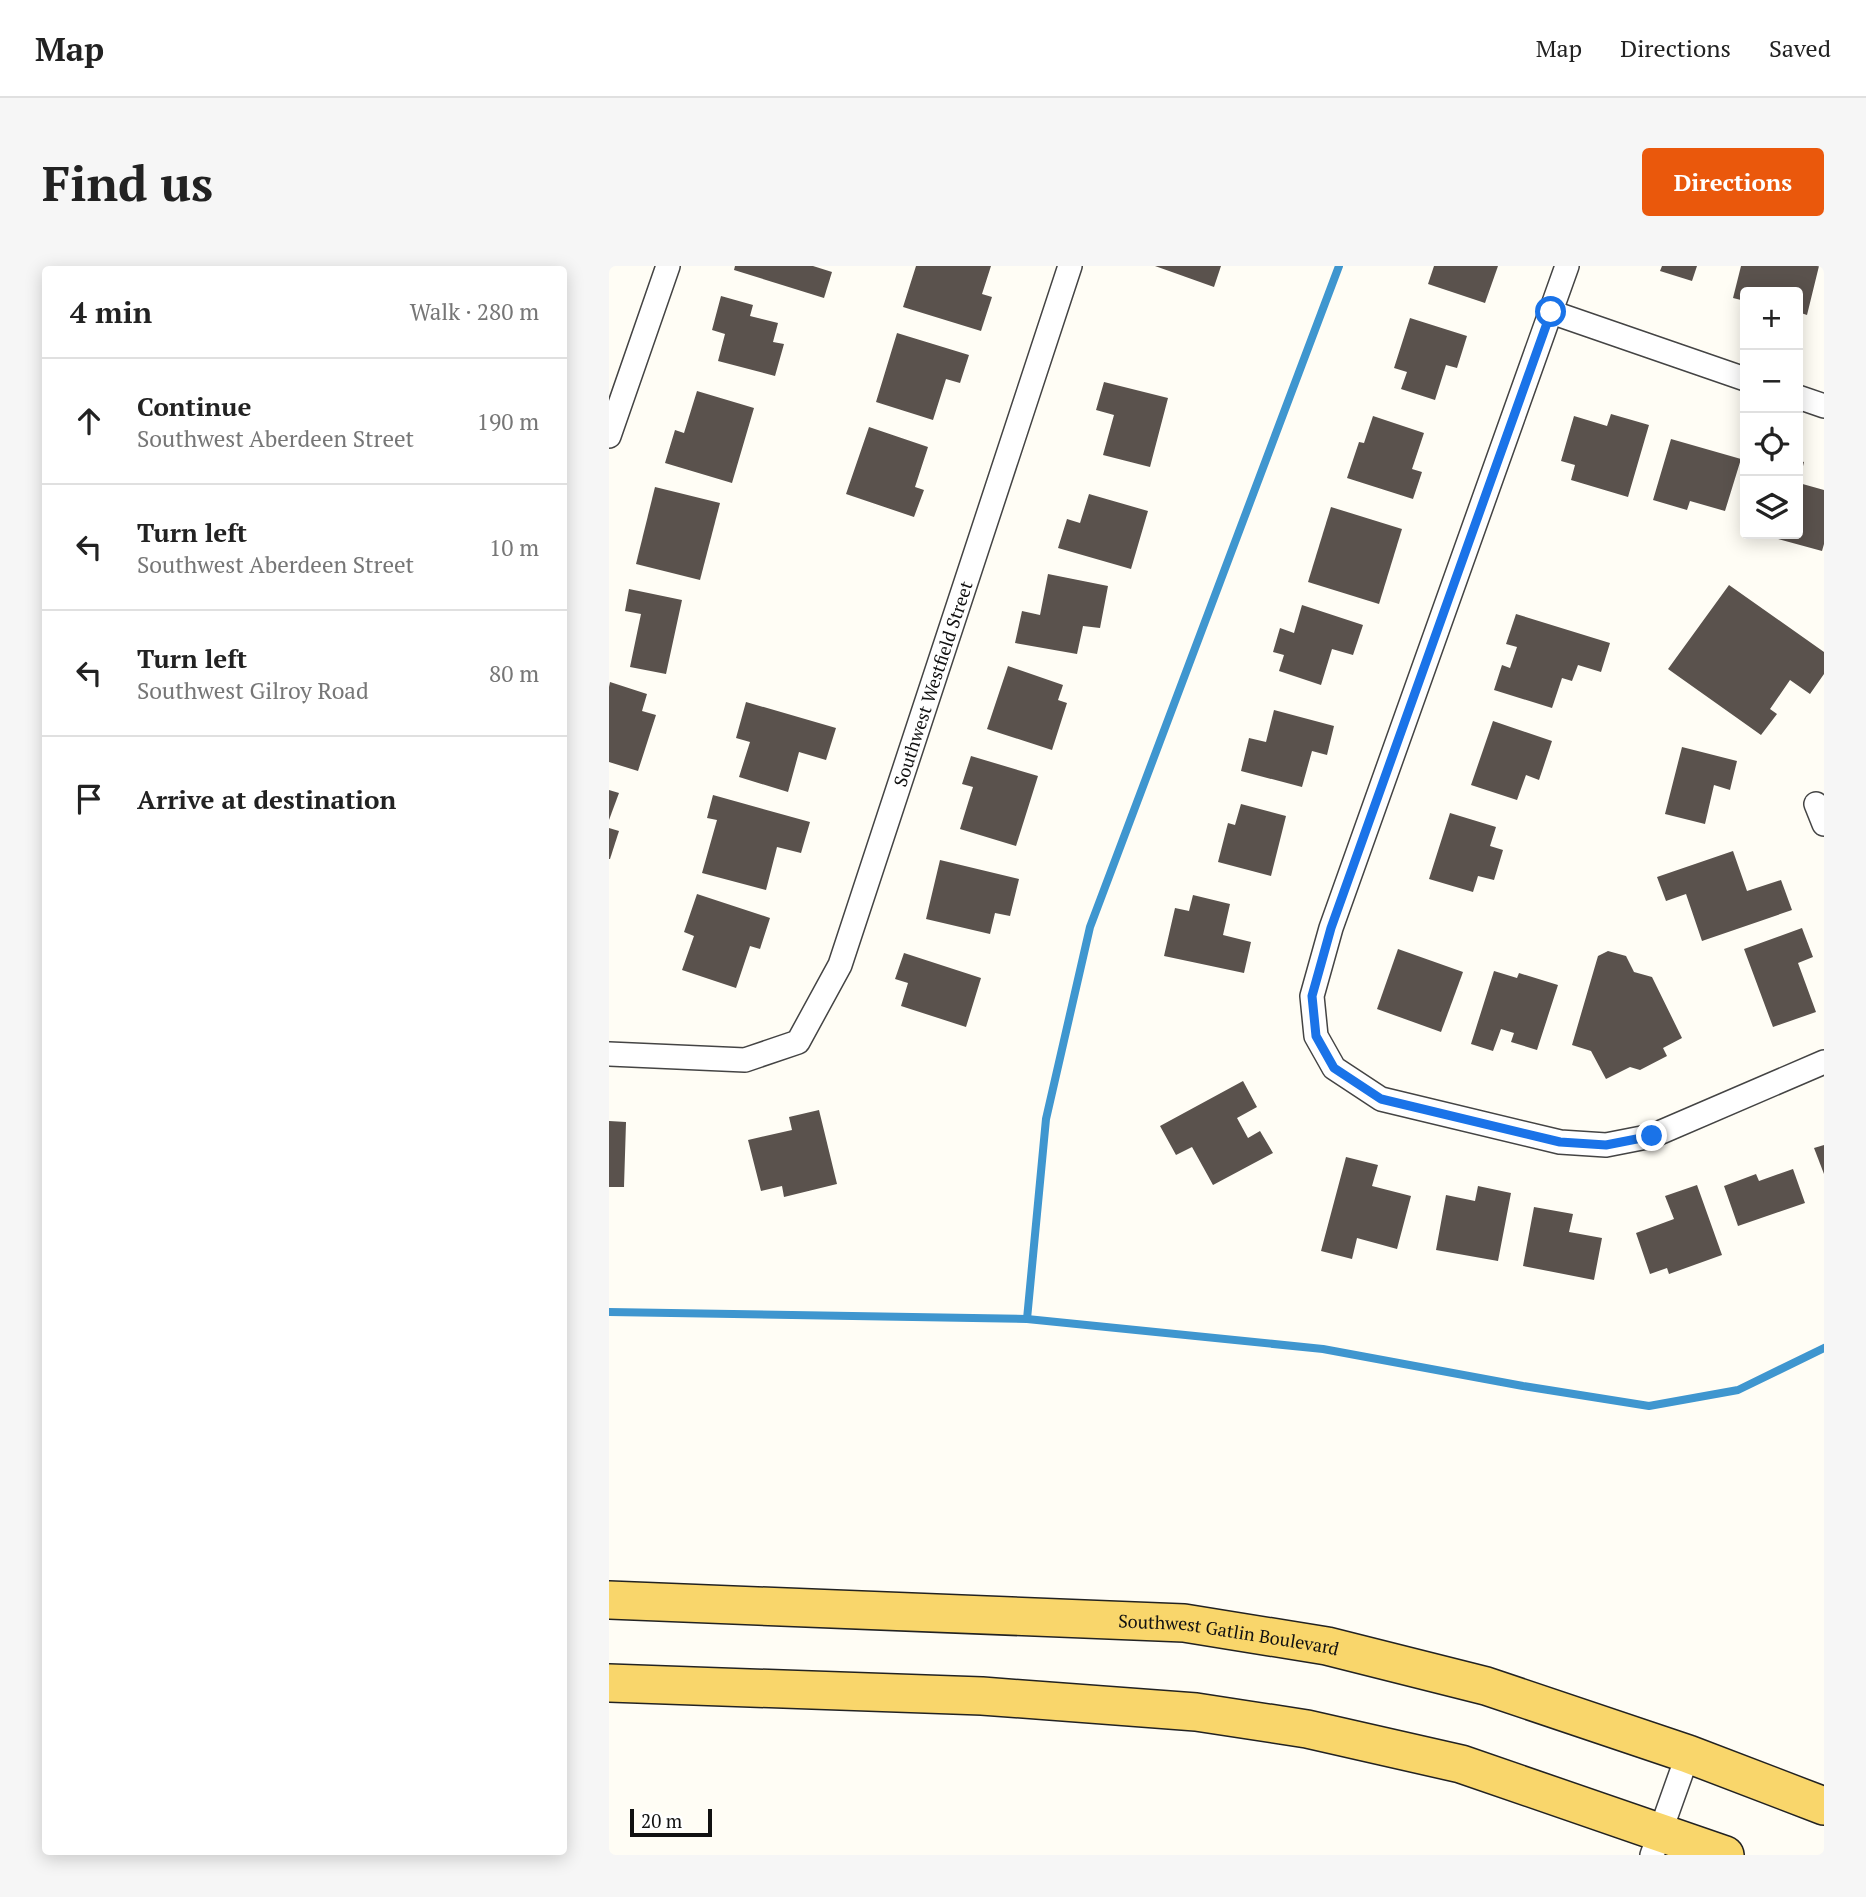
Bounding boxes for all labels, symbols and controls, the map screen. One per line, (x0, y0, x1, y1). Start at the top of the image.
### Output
text: Map (35, 27, 104, 70)
text: Map (1536, 32, 1582, 64)
text: Directions (1620, 32, 1731, 64)
text: Saved (1769, 32, 1831, 64)
button: Directions (1642, 148, 1824, 216)
text: Find us (42, 150, 213, 215)
map controls (1740, 287, 1803, 539)
button: + (1740, 287, 1803, 350)
text: 4 min (70, 292, 152, 332)
text: Walk · 280 m (410, 296, 539, 327)
route start (1535, 296, 1566, 327)
button: − (1740, 350, 1803, 413)
text: Continue (137, 389, 251, 423)
icon: ahead (70, 402, 108, 440)
text: 190 m (477, 406, 539, 437)
button: locate (1740, 413, 1803, 476)
text: Southwest Aberdeen Street (137, 423, 414, 454)
button: layers (1740, 476, 1803, 539)
text: Turn left (137, 515, 247, 549)
icon: left (70, 528, 108, 566)
text: 10 m (489, 532, 539, 563)
text: Southwest Aberdeen Street (137, 549, 414, 580)
street label: Southwest Westfield Street (888, 577, 978, 790)
text: Turn left (137, 641, 247, 675)
icon: left (70, 654, 108, 692)
text: 80 m (489, 658, 539, 689)
text: Southwest Gilroy Road (137, 675, 369, 706)
icon: arrive (70, 780, 108, 818)
text: Arrive at destination (137, 782, 396, 816)
route end (1636, 1120, 1667, 1151)
street label: Southwest Gatlin Boulevard (1118, 1608, 1342, 1661)
scale bar (630, 1806, 712, 1838)
text: 20 m (641, 1808, 682, 1833)

